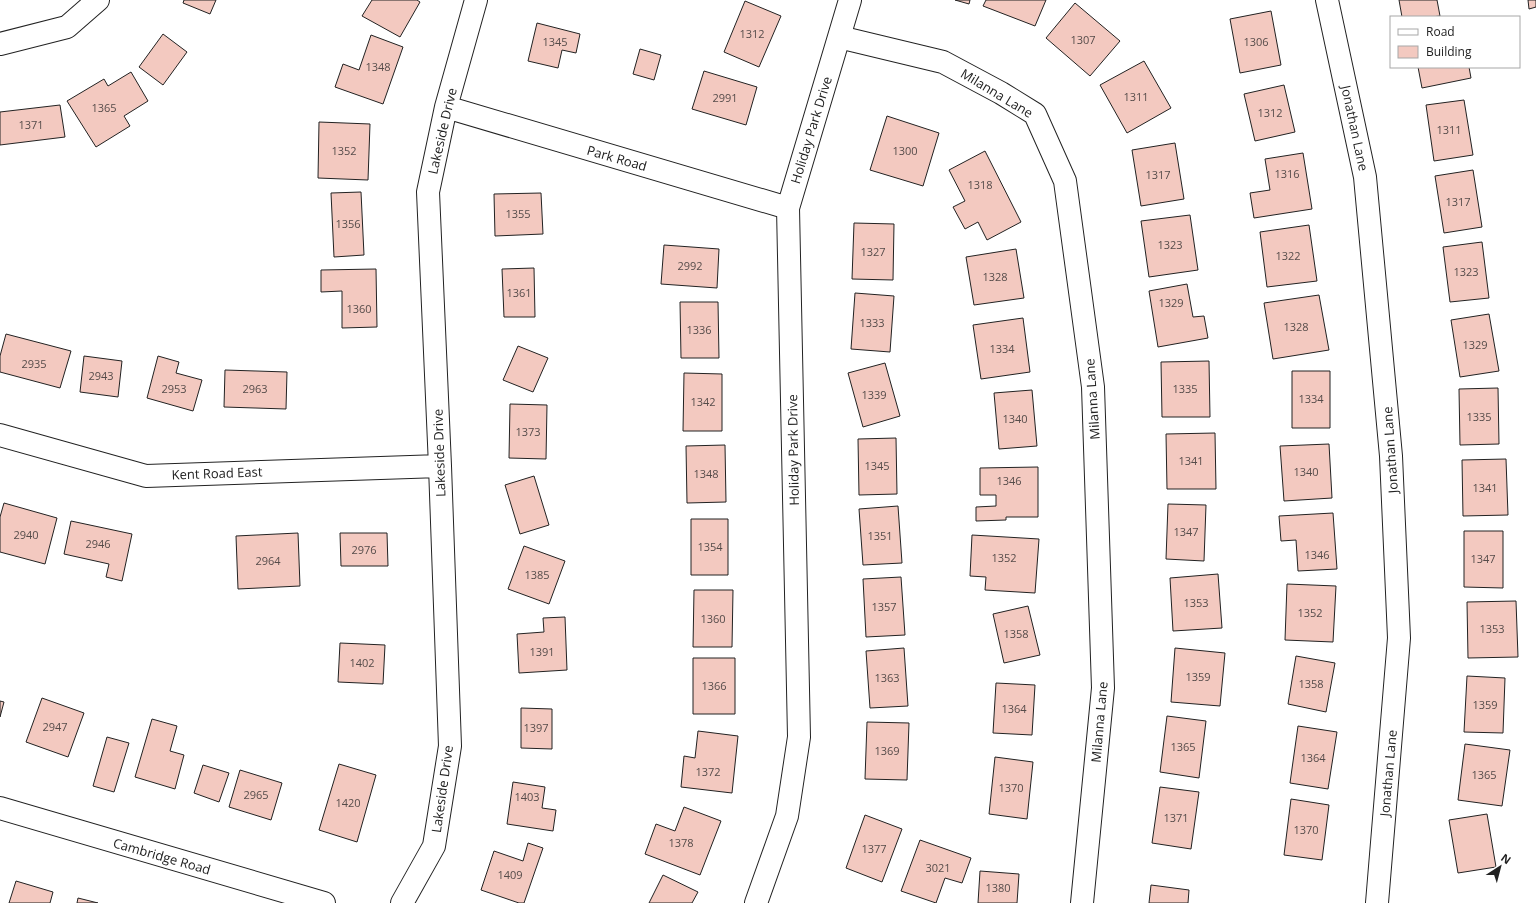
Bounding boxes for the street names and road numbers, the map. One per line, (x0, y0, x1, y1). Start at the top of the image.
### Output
street label: Milanna Lane (958, 64, 1036, 122)
street label: Holiday Park Drive (786, 74, 836, 186)
street label: Jonathan Lane (1337, 82, 1373, 172)
street label: Lakeside Drive (423, 86, 461, 176)
street label: Park Road (585, 141, 649, 175)
street label: Milanna Lane (1080, 358, 1104, 440)
street label: Holiday Park Drive (783, 394, 803, 506)
street label: Jonathan Lane (1378, 406, 1402, 496)
street label: Lakeside Drive (428, 409, 450, 497)
street label: Kent Road East (171, 462, 263, 484)
street label: Milanna Lane (1086, 681, 1112, 763)
street label: Jonathan Lane (1375, 729, 1401, 819)
street label: Lakeside Drive (427, 744, 457, 834)
street label: Cambridge Road (111, 833, 213, 879)

